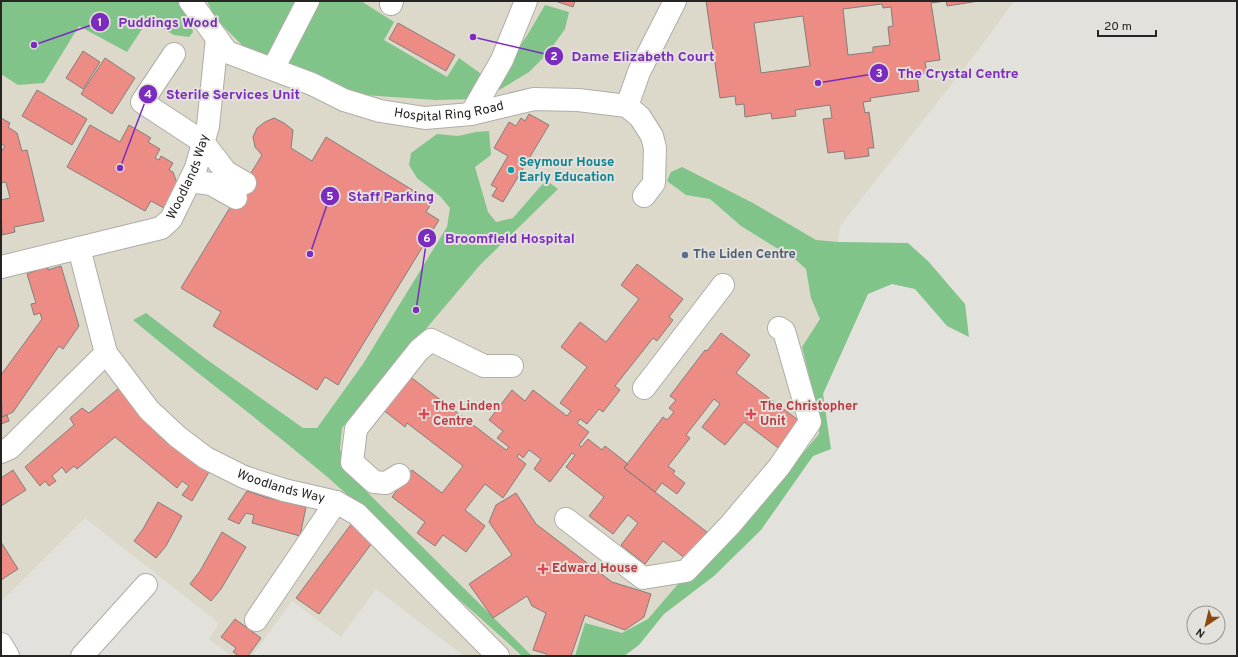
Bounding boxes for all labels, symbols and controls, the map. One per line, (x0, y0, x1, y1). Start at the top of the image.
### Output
callout: Puddings Wood (90, 9, 226, 35)
scale bar (1098, 12, 1156, 38)
text: 1 (98, 15, 102, 31)
text: Puddings Wood (118, 15, 218, 32)
text: 20 m (1104, 19, 1132, 35)
callout: Dame Elizabeth Court (544, 43, 722, 69)
text: 2 (550, 49, 558, 65)
text: Dame Elizabeth Court (572, 49, 714, 66)
callout: The Crystal Centre (869, 60, 1026, 86)
text: 3 (875, 66, 883, 82)
text: The Crystal Centre (897, 66, 1019, 83)
callout: Sterile Services Unit (138, 81, 308, 107)
text: 4 (144, 87, 152, 103)
text: Sterile Services Unit (166, 87, 300, 104)
street label: Hospital Ring Road (393, 98, 506, 126)
street label: Woodlands Way (164, 132, 213, 222)
place label: Seymour House Early Education (519, 155, 614, 186)
marker: Seymour House Early Education (506, 165, 516, 175)
callout: Staff Parking (320, 183, 442, 209)
text: 5 (326, 189, 334, 205)
text: Staff Parking (348, 189, 434, 206)
callout: Broomfield Hospital (417, 225, 583, 251)
text: 6 (423, 231, 431, 247)
text: Broomfield Hospital (445, 231, 575, 248)
place label: The Liden Centre (693, 247, 796, 263)
marker: The Liden Centre (680, 250, 690, 260)
place label: The Linden Centre (433, 399, 500, 430)
place label: The Christopher Unit (760, 399, 858, 430)
marker: The Linden Centre (418, 408, 430, 420)
marker: The Christopher Unit (745, 408, 757, 420)
street label: Woodlands Way (234, 466, 327, 507)
place label: Edward House (552, 561, 638, 577)
marker: Edward House (537, 563, 549, 575)
north arrow (1186, 605, 1226, 645)
text: N (1194, 624, 1208, 640)

